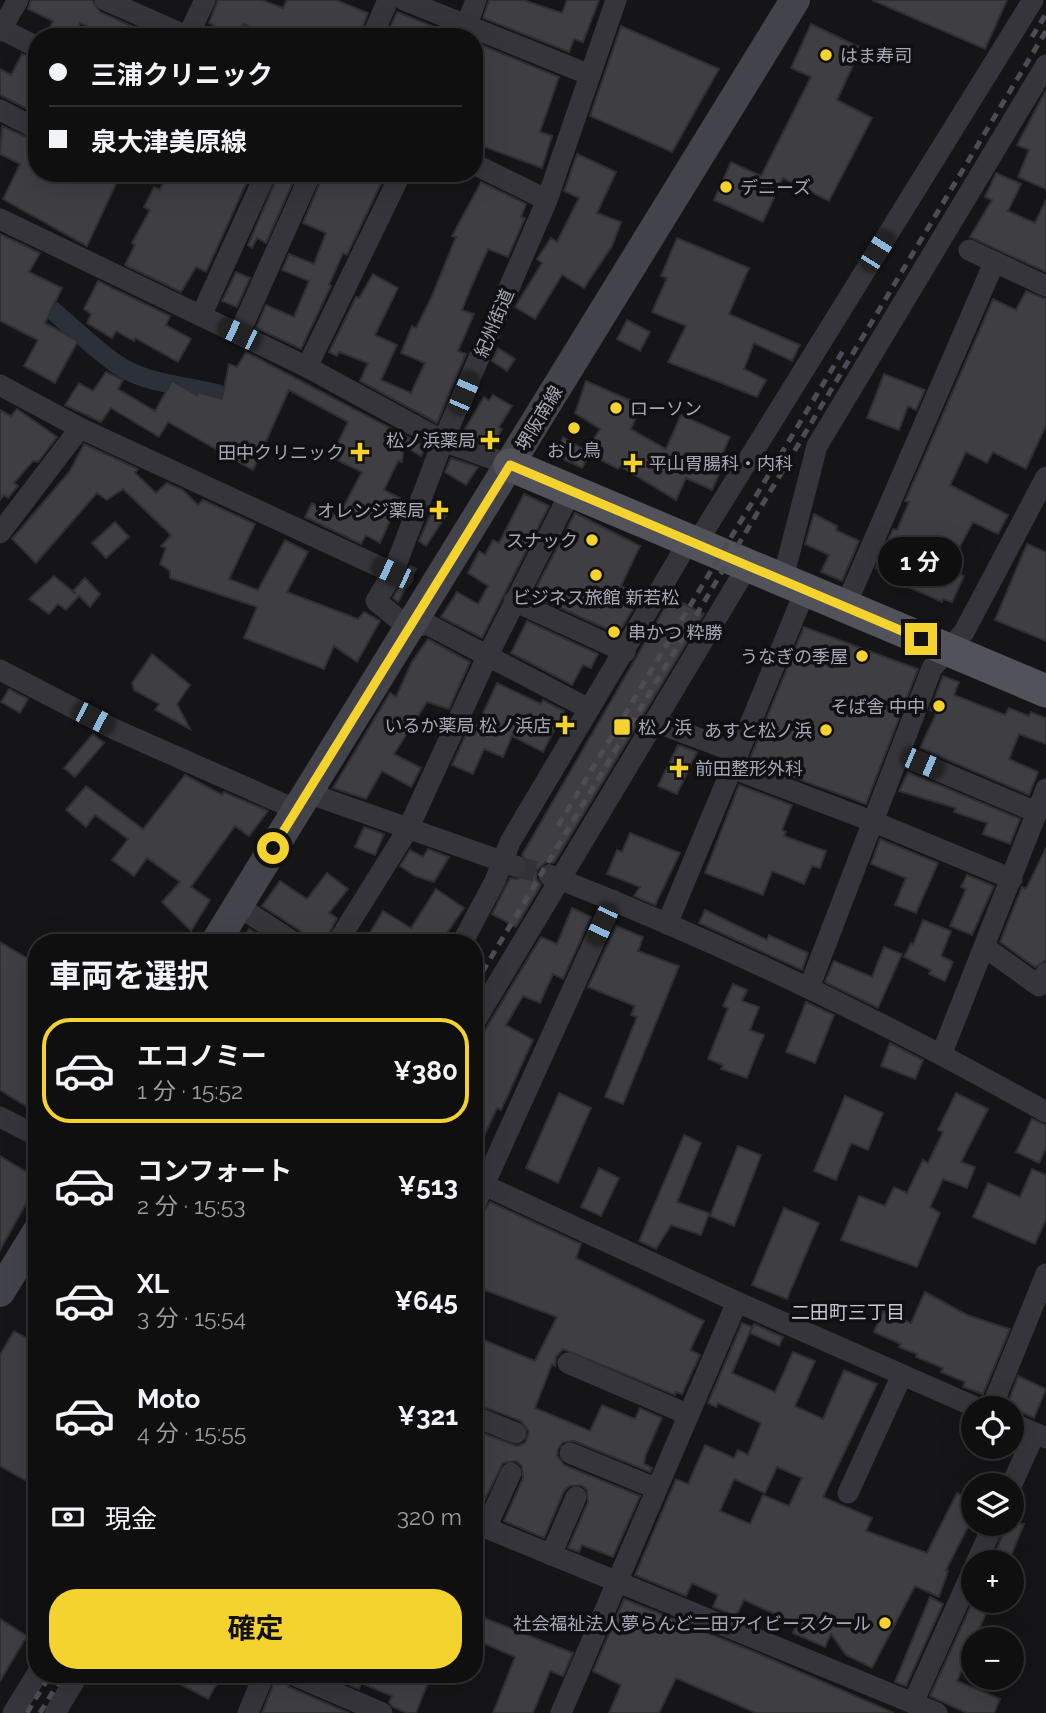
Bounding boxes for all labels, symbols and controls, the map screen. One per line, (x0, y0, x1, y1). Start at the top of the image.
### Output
place label: はま寿司 (840, 45, 912, 66)
marker: はま寿司 (818, 47, 834, 63)
text: 三浦クリニック (91, 60, 273, 90)
text: 泉大津美原線 (91, 127, 247, 157)
place label: デニーズ (740, 177, 811, 198)
marker: デニーズ (718, 179, 734, 195)
car (857, 228, 898, 274)
street label: 紀州街道 (470, 286, 518, 360)
car (216, 315, 263, 353)
car (447, 370, 482, 416)
street label: 堺阪南線 (511, 382, 567, 454)
place label: ローソン (630, 398, 702, 419)
marker: ローソン (608, 400, 624, 416)
marker: おし鳥 (566, 420, 582, 436)
place label: 松ノ浜薬局 (386, 430, 476, 451)
marker: 松ノ浜薬局 (482, 432, 498, 448)
place label: おし鳥 (547, 440, 601, 461)
place label: 田中クリニック (218, 442, 344, 463)
marker: 田中クリニック (350, 442, 370, 462)
marker: 平山胃腸科・内科 (623, 453, 643, 473)
place label: 平山胃腸科・内科 (649, 453, 793, 474)
place label: オレンジ薬局 (317, 500, 425, 521)
marker: オレンジ薬局 (431, 502, 447, 518)
place label: スナック (506, 530, 578, 551)
marker: スナック (584, 532, 600, 548)
callout: 1 分 (879, 538, 963, 586)
text: 1 分 (900, 548, 940, 575)
car (370, 555, 417, 591)
marker: ビジネス旅館 新若松 (588, 567, 604, 583)
place label: ビジネス旅館 新若松 (513, 587, 679, 608)
place label: 串かつ 粋勝 (628, 622, 723, 643)
route end (905, 623, 937, 655)
marker: 串かつ 粋勝 (606, 624, 622, 640)
place label: うなぎの季屋 (740, 646, 848, 667)
marker: うなぎの季屋 (854, 648, 870, 664)
place label: そば舎 中中 (830, 696, 925, 717)
marker: そば舎 中中 (931, 698, 947, 714)
car (70, 699, 117, 737)
place label: いるか薬局 松ノ浜店 (384, 715, 551, 736)
marker: いるか薬局 松ノ浜店 (557, 717, 573, 733)
marker: 松ノ浜 (612, 717, 632, 737)
place label: 松ノ浜 (638, 717, 692, 738)
place label: あすと松ノ浜 (704, 720, 812, 741)
marker: あすと松ノ浜 (818, 722, 834, 738)
car (899, 745, 946, 781)
marker: 前田整形外科 (669, 758, 689, 778)
place label: 前田整形外科 (695, 758, 803, 779)
route start (257, 832, 289, 864)
car (584, 901, 621, 947)
text: 車両を選択 (49, 957, 209, 994)
icon: car (53, 1039, 116, 1102)
text: エコノミー (137, 1041, 267, 1071)
text: ¥380 (393, 1056, 458, 1086)
text: 1 分 · 15:52 (137, 1077, 243, 1104)
icon: car (53, 1154, 116, 1217)
text: コンフォート (137, 1156, 292, 1186)
text: ¥513 (398, 1171, 458, 1201)
text: 2 分 · 15:53 (137, 1192, 245, 1219)
icon: car (53, 1269, 116, 1332)
text: XL (137, 1269, 169, 1299)
text: ¥645 (394, 1286, 458, 1316)
district label: 二田町三丁目 (791, 1301, 905, 1323)
text: 3 分 · 15:54 (137, 1304, 246, 1331)
icon: car (53, 1384, 116, 1447)
text: Moto (137, 1384, 200, 1414)
map controls (961, 1396, 1024, 1690)
button: locate (961, 1396, 1024, 1459)
text: ¥321 (397, 1401, 458, 1431)
text: 4 分 · 15:55 (137, 1419, 246, 1446)
button: layers (961, 1473, 1024, 1536)
icon: cash (49, 1498, 87, 1536)
text: 320 m (397, 1503, 462, 1530)
text: 現金 (105, 1504, 157, 1534)
button: + (961, 1550, 1024, 1613)
button: 確定 (49, 1589, 462, 1669)
place label: 社会福祉法人夢らんど二田アイビースクール (513, 1613, 871, 1634)
marker: 社会福祉法人夢らんど二田アイビースクール (877, 1615, 893, 1631)
button: − (961, 1627, 1024, 1690)

